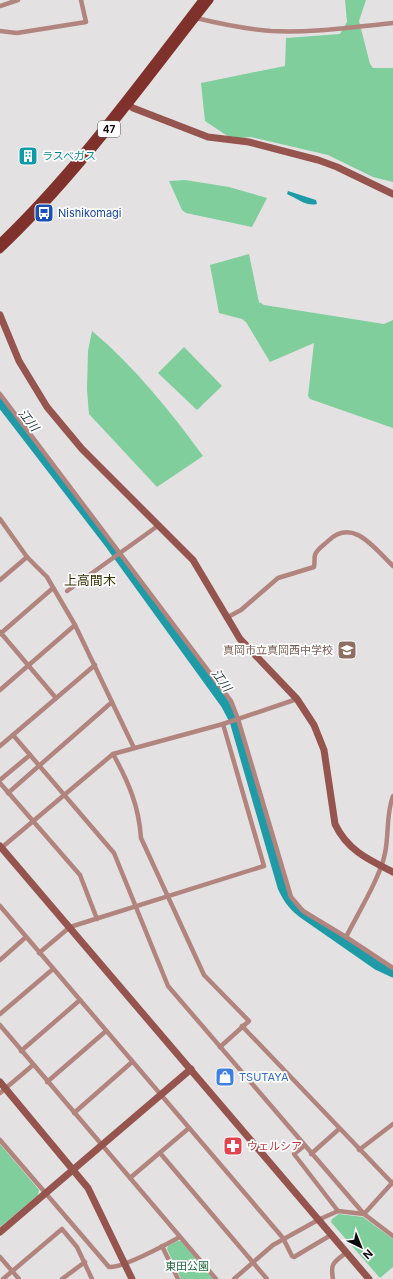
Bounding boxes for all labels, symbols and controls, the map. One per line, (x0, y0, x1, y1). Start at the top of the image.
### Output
road number: 47 (98, 121, 120, 137)
building icon: ラスベガス (17, 145, 39, 167)
place label: ラスベガス (42, 149, 96, 163)
bus stop icon: Nishikomagi (33, 202, 55, 224)
place label: Nishikomagi (58, 206, 122, 220)
water label: 江川 (16, 406, 44, 436)
district label: 上高間木 (64, 572, 116, 588)
school or university icon: 真岡市立真岡西中学校 (336, 639, 358, 661)
place label: 真岡市立真岡西中学校 (223, 643, 333, 657)
water label: 江川 (209, 666, 236, 696)
shop icon: TSUTAYA (214, 1066, 236, 1088)
place label: TSUTAYA (239, 1070, 289, 1084)
pharmacy icon: ウェルシア (222, 1135, 244, 1157)
place label: ウェルシア (247, 1139, 302, 1153)
north arrow (341, 1227, 381, 1267)
text: N (360, 1246, 376, 1262)
park label: 東田公園 (165, 1259, 209, 1273)

